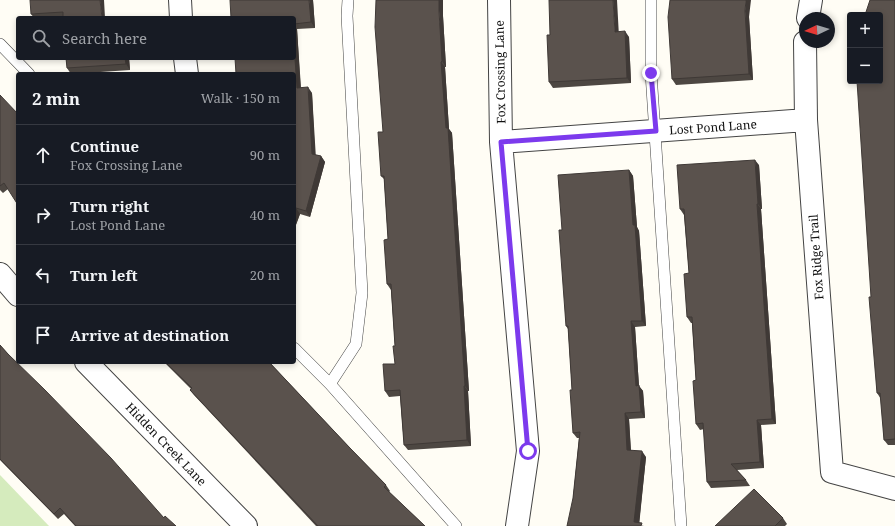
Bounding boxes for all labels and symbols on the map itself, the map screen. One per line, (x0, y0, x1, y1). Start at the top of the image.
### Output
north arrow (799, 12, 835, 48)
street label: Fox Crossing Lane (491, 20, 509, 124)
route end (642, 64, 660, 82)
street label: Lost Pond Lane (669, 115, 757, 139)
street label: Fox Ridge Trail (805, 213, 827, 300)
street label: Hidden Creek Lane (122, 399, 210, 489)
route start (519, 442, 537, 460)

